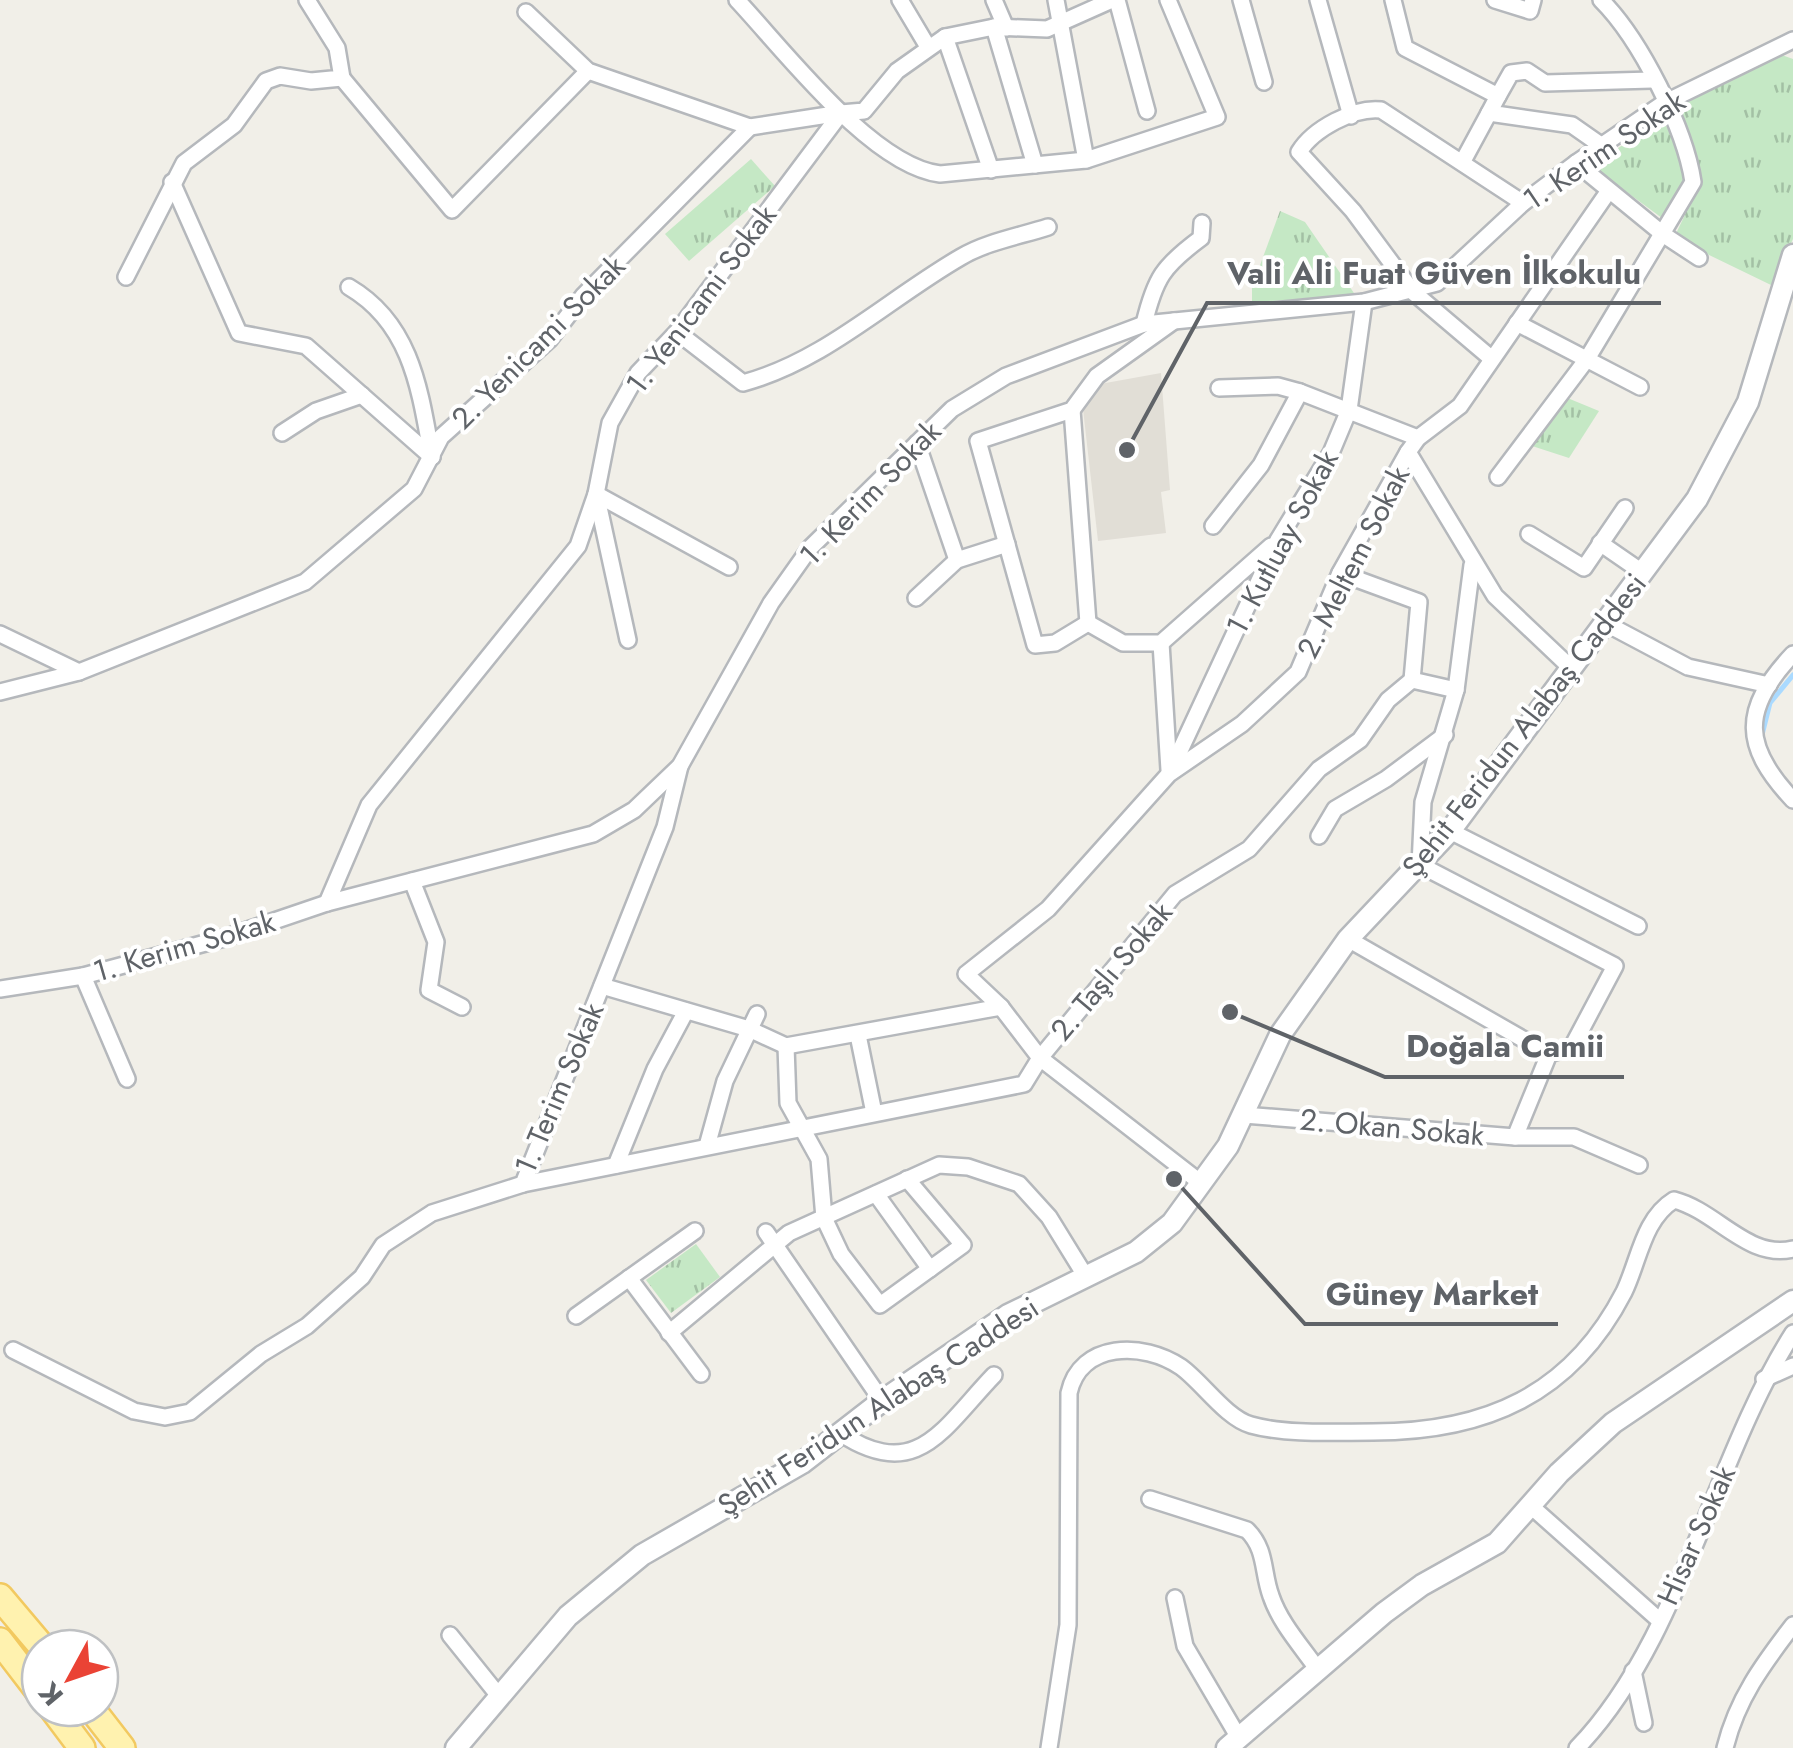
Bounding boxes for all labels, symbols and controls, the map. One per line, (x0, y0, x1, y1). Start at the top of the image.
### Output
street label: 1. Kerim Sokak (1514, 79, 1694, 220)
street label: 1. Yenicami Sokak (616, 195, 787, 403)
callout: Vali Ali Fuat Güven İlkokulu (1207, 241, 1661, 303)
street label: 2. Yenicami Sokak (441, 245, 635, 439)
text: Vali Ali Fuat Güven İlkokulu (1226, 250, 1641, 296)
street label: 1. Kerim Sokak (790, 410, 951, 575)
street label: 1. Kutluay Sokak (1215, 441, 1349, 642)
street label: 2. Meltem Sokak (1286, 458, 1420, 666)
street label: Şehit Feridun Alabaş Caddesi (1392, 564, 1656, 886)
street label: 2. Taşlı Sokak (1040, 891, 1183, 1050)
street label: 1. Kerim Sokak (88, 899, 281, 992)
street label: 1. Terim Sokak (504, 995, 615, 1180)
callout: Doğala Camii (1385, 1015, 1624, 1077)
text: Doğala Camii (1406, 1023, 1604, 1069)
street label: 2. Okan Sokak (1298, 1098, 1487, 1157)
callout: Güney Market (1305, 1262, 1558, 1324)
text: Güney Market (1326, 1271, 1539, 1317)
street label: Şehit Feridun Alabaş Caddesi (709, 1286, 1047, 1526)
street label: Hisar Sokak (1646, 1458, 1746, 1612)
north arrow (20, 1628, 120, 1728)
text: K (29, 1673, 73, 1714)

